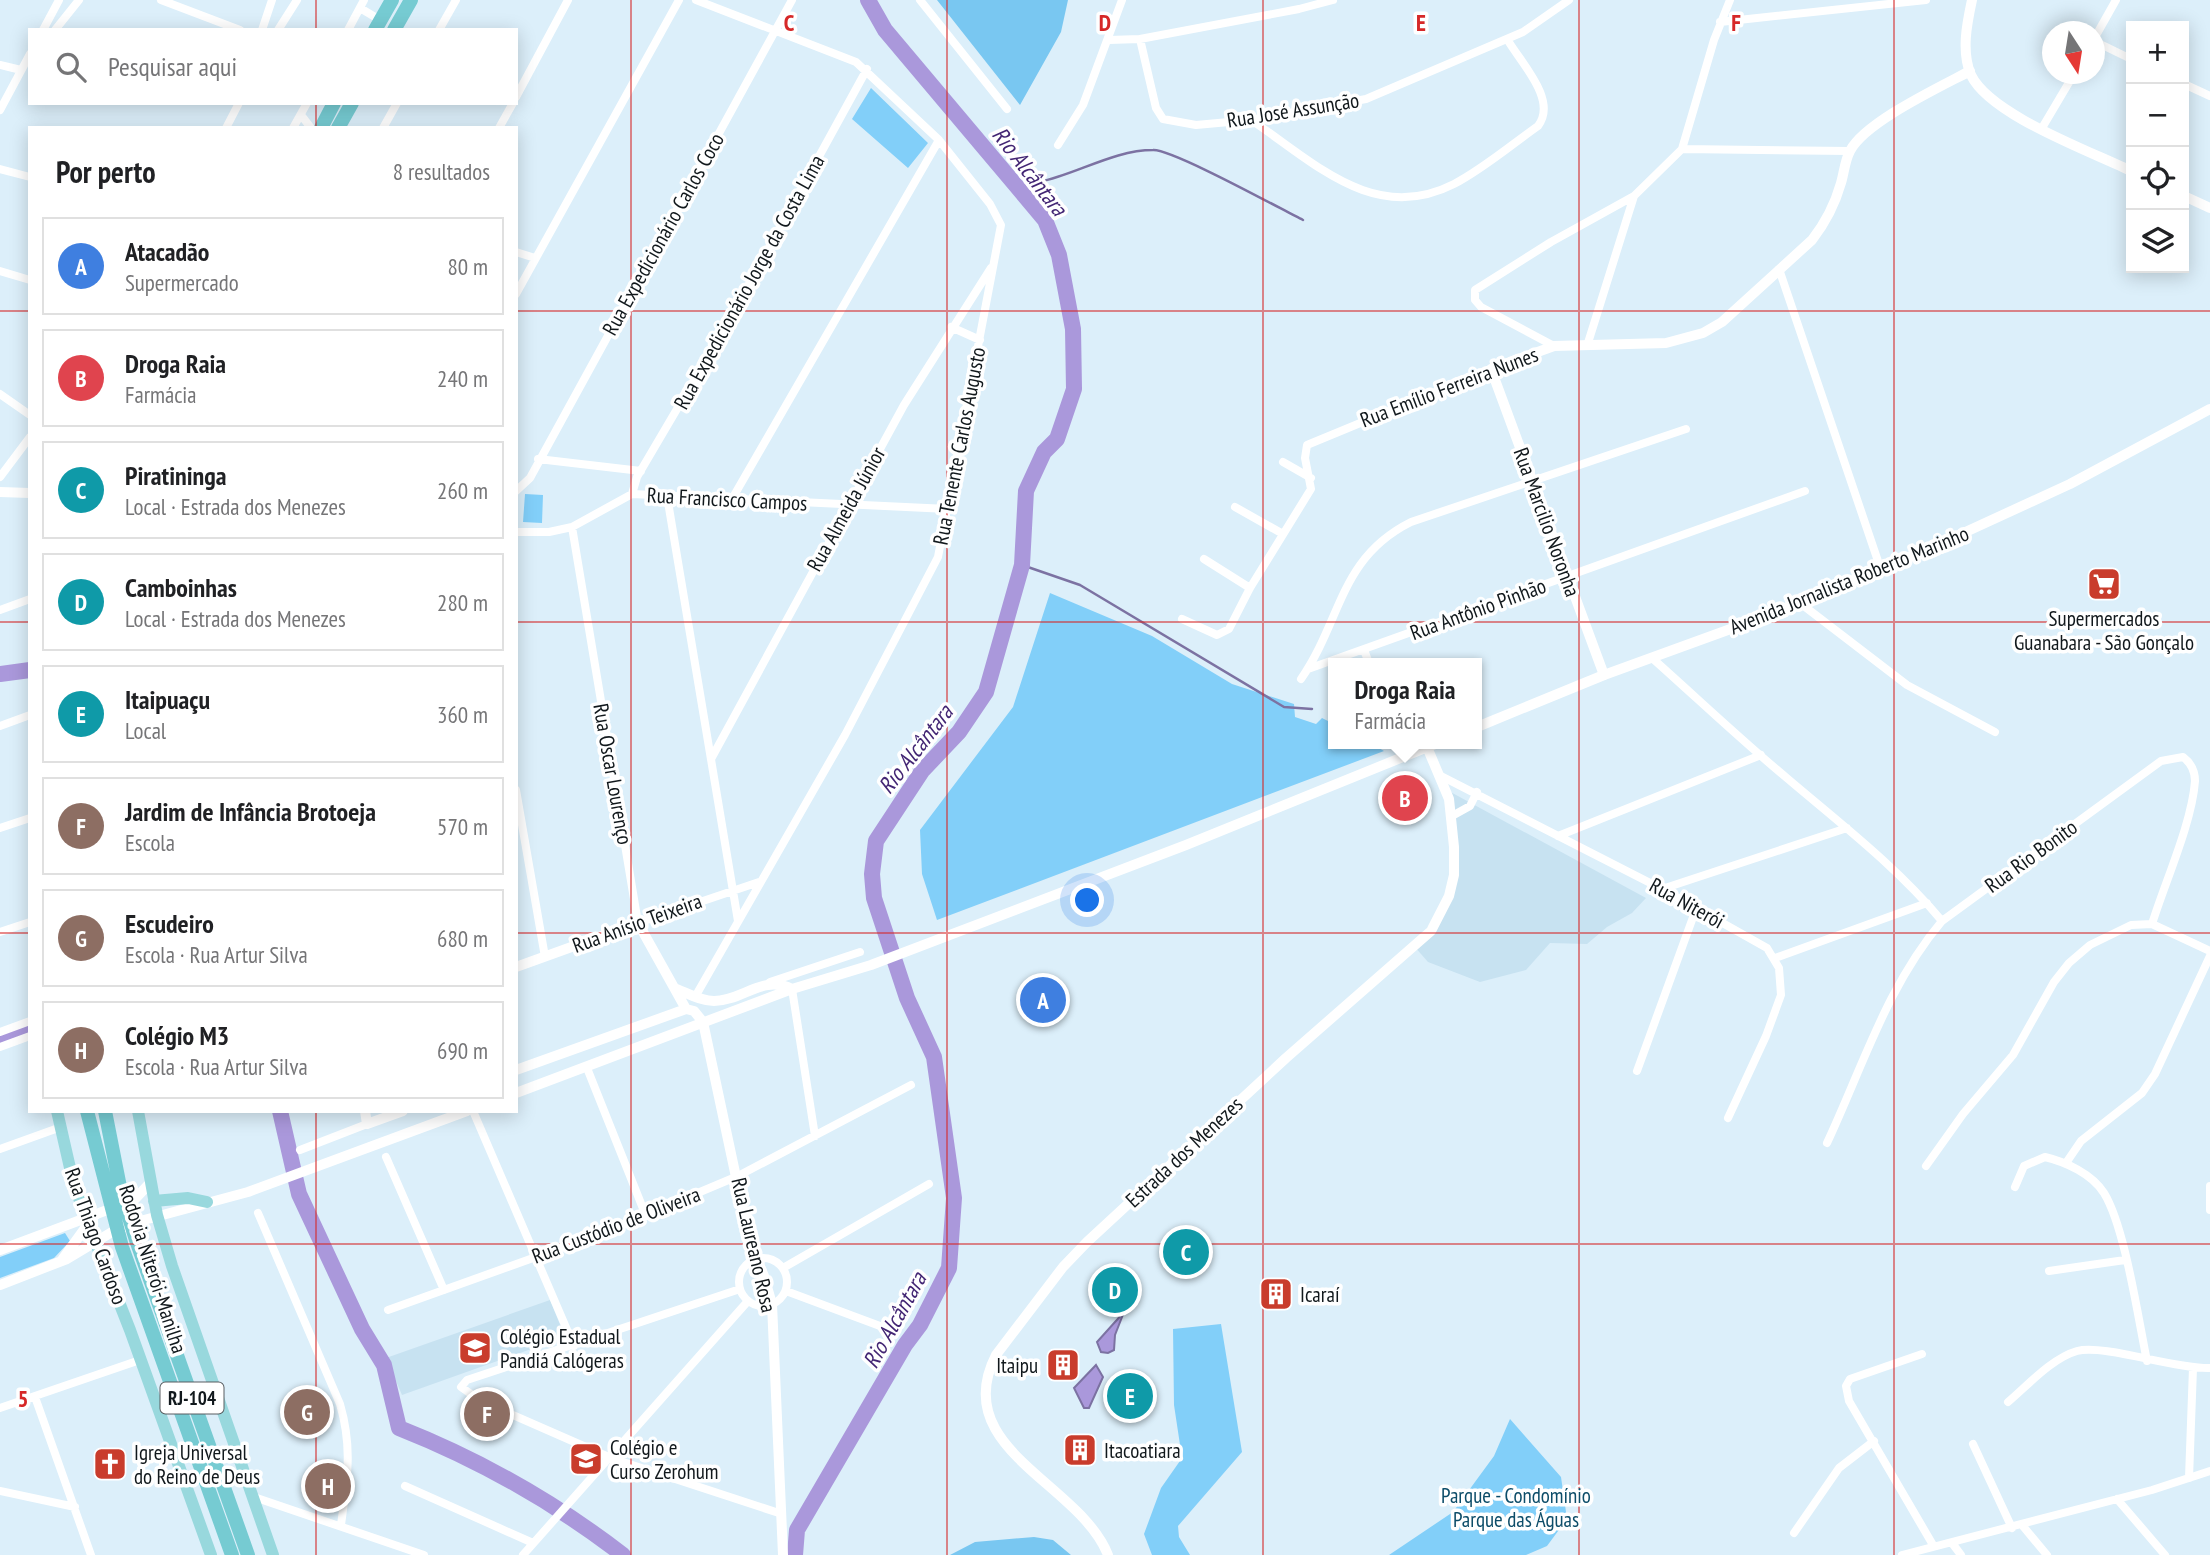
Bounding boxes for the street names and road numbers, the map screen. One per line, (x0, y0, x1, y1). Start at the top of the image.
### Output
street label: Rua José Assunção (1225, 86, 1361, 134)
street label: Rua Expedicionário Carlos Coco (596, 128, 730, 340)
street label: Rua Expedicionário Jorge da Costa Lima (668, 150, 830, 414)
street label: Rua Emílio Ferreira Nunes (1356, 341, 1542, 433)
street label: Rua Tenente Carlos Augusto (927, 345, 991, 547)
street label: Rua Almeida Júnior (801, 442, 891, 576)
street label: Rua Marcilio Noronha (1508, 444, 1586, 600)
street label: Rua Francisco Campos (646, 481, 808, 517)
street label: Avenida Jornalista Roberto Marinho (1725, 520, 1973, 640)
street label: Rua Antônio Pinhão (1406, 572, 1550, 646)
street label: Rua Oscar Lourenço (587, 701, 639, 847)
street label: Rua Rio Bonito (1980, 813, 2082, 899)
street label: Rua Niterói (1645, 871, 1729, 935)
street label: Rua Anísio Teixeira (569, 887, 705, 959)
street label: Estrada dos Menezes (1120, 1091, 1248, 1213)
street label: Rua Thiago Cardoso (59, 1164, 133, 1308)
street label: Rua Laureano Rosa (725, 1175, 783, 1315)
street label: Rua Custódio de Oliveira (528, 1180, 704, 1270)
street label: Rodovia Niterói-Manilha (113, 1181, 193, 1357)
road number: RJ-104 (160, 1382, 224, 1414)

